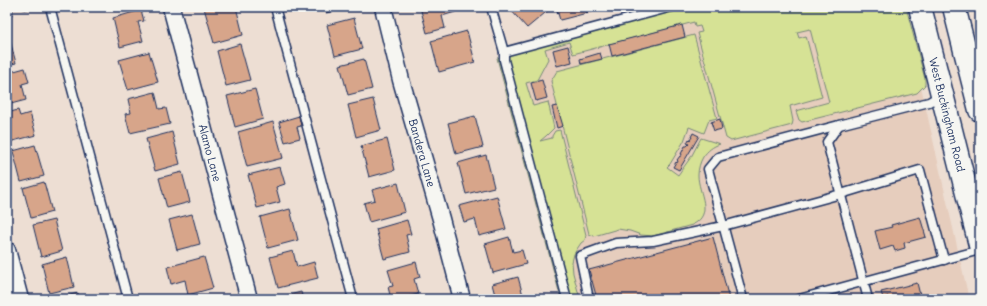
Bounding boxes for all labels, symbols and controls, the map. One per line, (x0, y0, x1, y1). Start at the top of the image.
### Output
street label: West Buckingham Road (926, 56, 968, 174)
street label: Bandera Lane (406, 117, 438, 189)
street label: Alamo Lane (196, 123, 224, 183)

